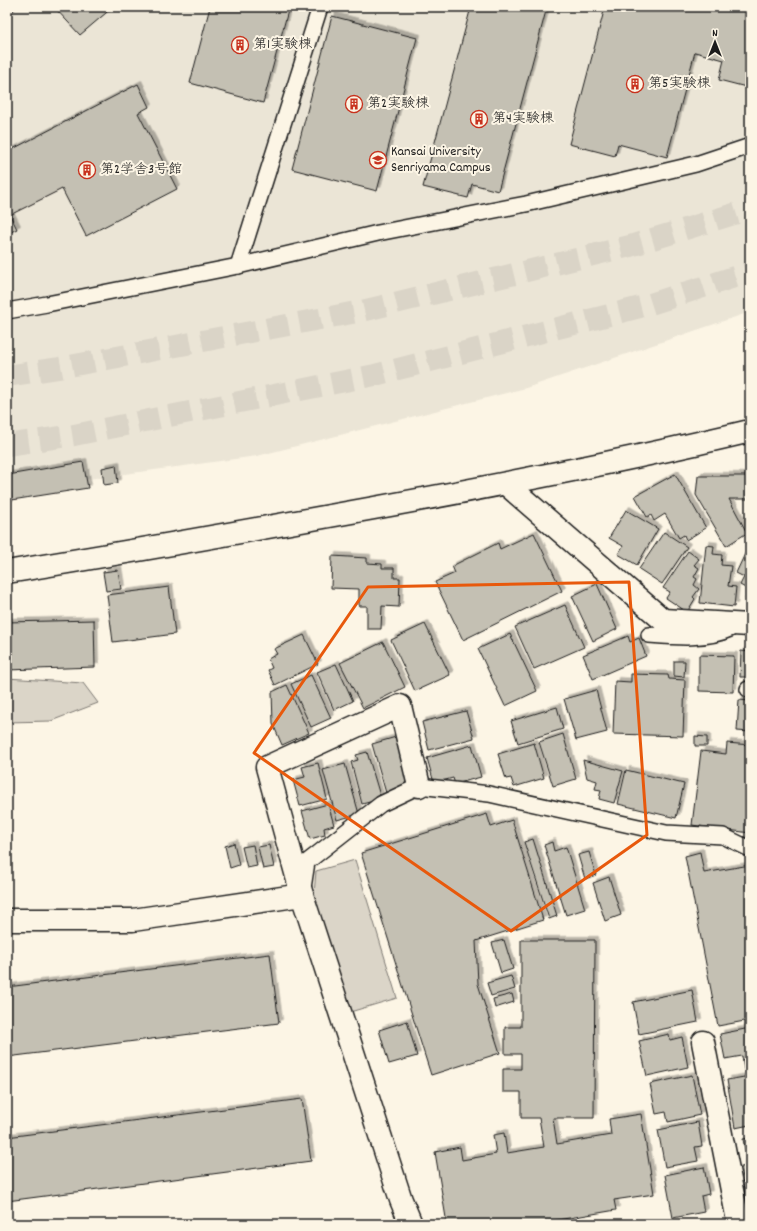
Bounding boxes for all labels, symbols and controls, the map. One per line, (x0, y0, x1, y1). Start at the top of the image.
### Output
north arrow (695, 22, 735, 62)
text: N (712, 26, 718, 42)
building icon: 第1実験棟 (230, 35, 250, 55)
place label: 第1実験棟 (253, 35, 313, 55)
building icon: 第5実験棟 (625, 74, 645, 94)
place label: 第5実験棟 (648, 74, 711, 94)
building icon: 第2実験棟 (344, 94, 364, 114)
place label: 第2実験棟 (367, 94, 430, 114)
building icon: 第4実験棟 (469, 109, 489, 129)
place label: 第4実験棟 (492, 109, 555, 129)
place label: Kansai University Senriyama Campus (391, 142, 491, 178)
school or university icon: Kansai University Senriyama Campus (368, 150, 388, 170)
building icon: 第2学舎3号館 (77, 160, 97, 180)
place label: 第2学舎3号館 (100, 160, 182, 180)

